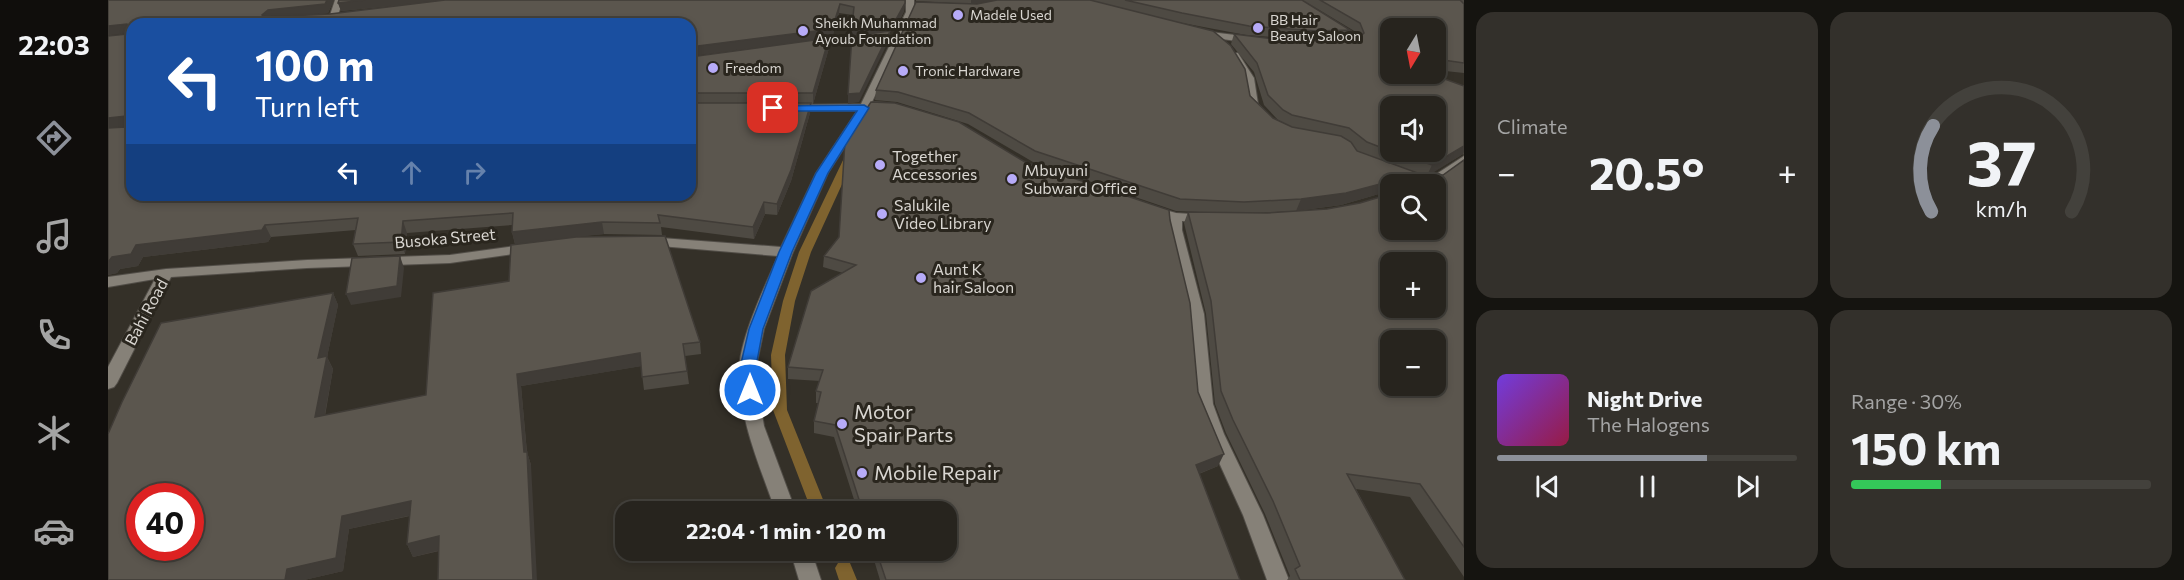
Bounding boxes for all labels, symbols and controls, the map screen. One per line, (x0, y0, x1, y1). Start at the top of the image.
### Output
place label: Madele Used (970, 6, 1052, 23)
marker: Madele Used (951, 8, 965, 22)
place label: BB Hair Beauty Saloon (1270, 11, 1361, 44)
place label: Sheikh Muhammad Ayoub Foundation (815, 14, 937, 47)
north arrow (1380, 18, 1446, 84)
map controls (1380, 18, 1446, 396)
marker: BB Hair Beauty Saloon (1251, 21, 1265, 35)
marker: Sheikh Muhammad Ayoub Foundation (796, 24, 810, 38)
text: 22:03 (18, 28, 90, 61)
text: 100 m (255, 38, 375, 90)
icon: left (156, 42, 234, 120)
place label: Freedom (725, 59, 782, 76)
marker: Freedom (706, 61, 720, 75)
place label: Tronic Hardware (915, 62, 1020, 79)
marker: Tronic Hardware (896, 64, 910, 78)
pin (747, 82, 798, 133)
text: Turn left (255, 90, 359, 123)
icon: arrive (756, 91, 789, 124)
button: sound (1380, 96, 1446, 162)
text: Climate (1497, 114, 1567, 138)
icon: directions (33, 117, 75, 159)
text: 37 (1966, 123, 2036, 199)
text: 20.5° (1589, 144, 1704, 199)
place label: Together Accessories (892, 146, 977, 183)
text: − (1497, 151, 1516, 192)
text: + (1778, 151, 1797, 192)
icon: left (332, 156, 365, 189)
icon: ahead (395, 156, 428, 189)
icon: right (458, 156, 491, 189)
marker: Together Accessories (873, 158, 887, 172)
place label: Mbuyuni Subward Office (1024, 160, 1137, 197)
marker: Mbuyuni Subward Office (1005, 172, 1019, 186)
button: search (1380, 174, 1446, 240)
place label: Salukile Video Library (894, 195, 991, 232)
text: km/h (1975, 195, 2027, 221)
marker: Salukile Video Library (875, 207, 889, 221)
icon: music (33, 215, 75, 257)
street label: Busoka Street (394, 224, 497, 251)
button: + (1380, 252, 1446, 318)
place label: Aunt K hair Saloon (933, 259, 1014, 296)
marker: Aunt K hair Saloon (914, 271, 928, 285)
street label: Bahi Road (120, 275, 171, 348)
icon: phone (33, 314, 75, 356)
button: − (1380, 330, 1446, 396)
position arrow (718, 358, 782, 422)
text: Night Drive (1587, 385, 1702, 412)
text: Range · 30% (1851, 389, 1962, 413)
place label: Motor Spair Parts (854, 399, 953, 446)
icon: climate (33, 412, 75, 454)
text: The Halogens (1587, 412, 1710, 436)
marker: Motor Spair Parts (835, 417, 849, 431)
text: 150 km (1851, 419, 2001, 474)
place label: Mobile Repair (874, 460, 1000, 484)
marker: Mobile Repair (855, 466, 869, 480)
icon: previous (1531, 470, 1564, 503)
icon: pause (1631, 470, 1664, 503)
icon: next (1731, 470, 1764, 503)
speed limit sign: 40 (126, 483, 204, 561)
icon: car (33, 510, 75, 552)
text: 22:04 · 1 min · 120 m (686, 517, 886, 544)

